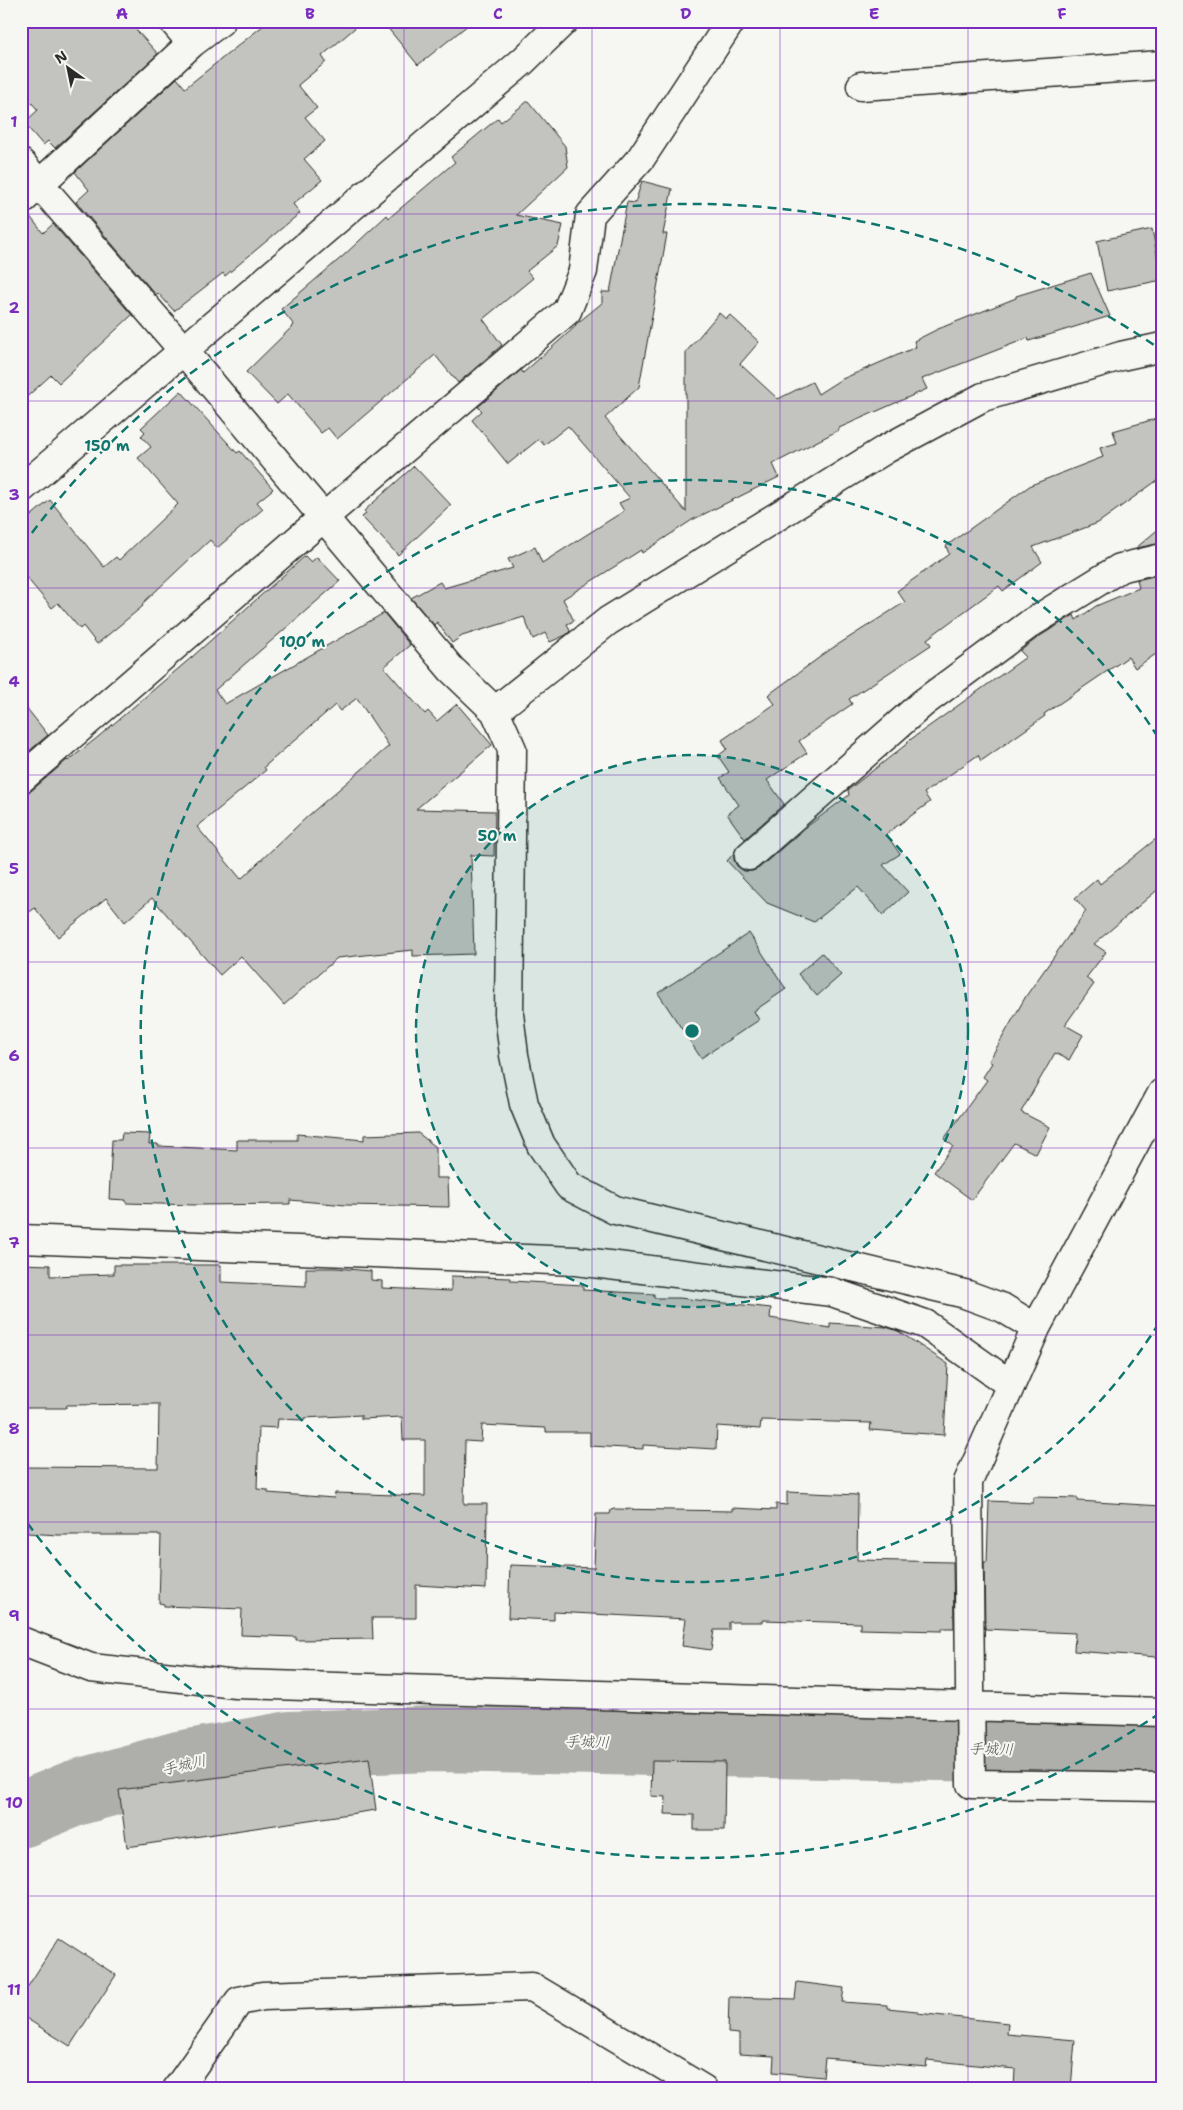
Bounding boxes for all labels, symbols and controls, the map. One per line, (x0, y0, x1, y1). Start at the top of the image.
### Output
text: A (116, 3, 128, 24)
text: B (305, 3, 315, 24)
text: C (493, 3, 503, 24)
text: D (680, 3, 692, 24)
text: E (869, 3, 879, 24)
text: F (1057, 3, 1067, 24)
north arrow (42, 42, 92, 92)
text: N (51, 47, 70, 68)
text: 1 (10, 111, 18, 132)
text: 2 (8, 297, 20, 318)
text: 150 m (84, 436, 130, 456)
text: 3 (8, 484, 20, 505)
text: 100 m (279, 632, 325, 652)
text: 4 (8, 671, 20, 692)
text: 50 m (478, 826, 517, 846)
text: 5 (9, 858, 19, 879)
centre of rings (683, 1022, 701, 1040)
text: 6 (8, 1045, 20, 1066)
text: 7 (8, 1232, 20, 1253)
text: 8 (8, 1418, 20, 1439)
text: 9 (8, 1605, 20, 1626)
water label: 手城川 (564, 1732, 610, 1752)
water label: 手城川 (968, 1739, 1014, 1759)
water label: 手城川 (160, 1750, 208, 1780)
text: 10 (5, 1792, 23, 1813)
text: 11 (7, 1979, 21, 2000)

